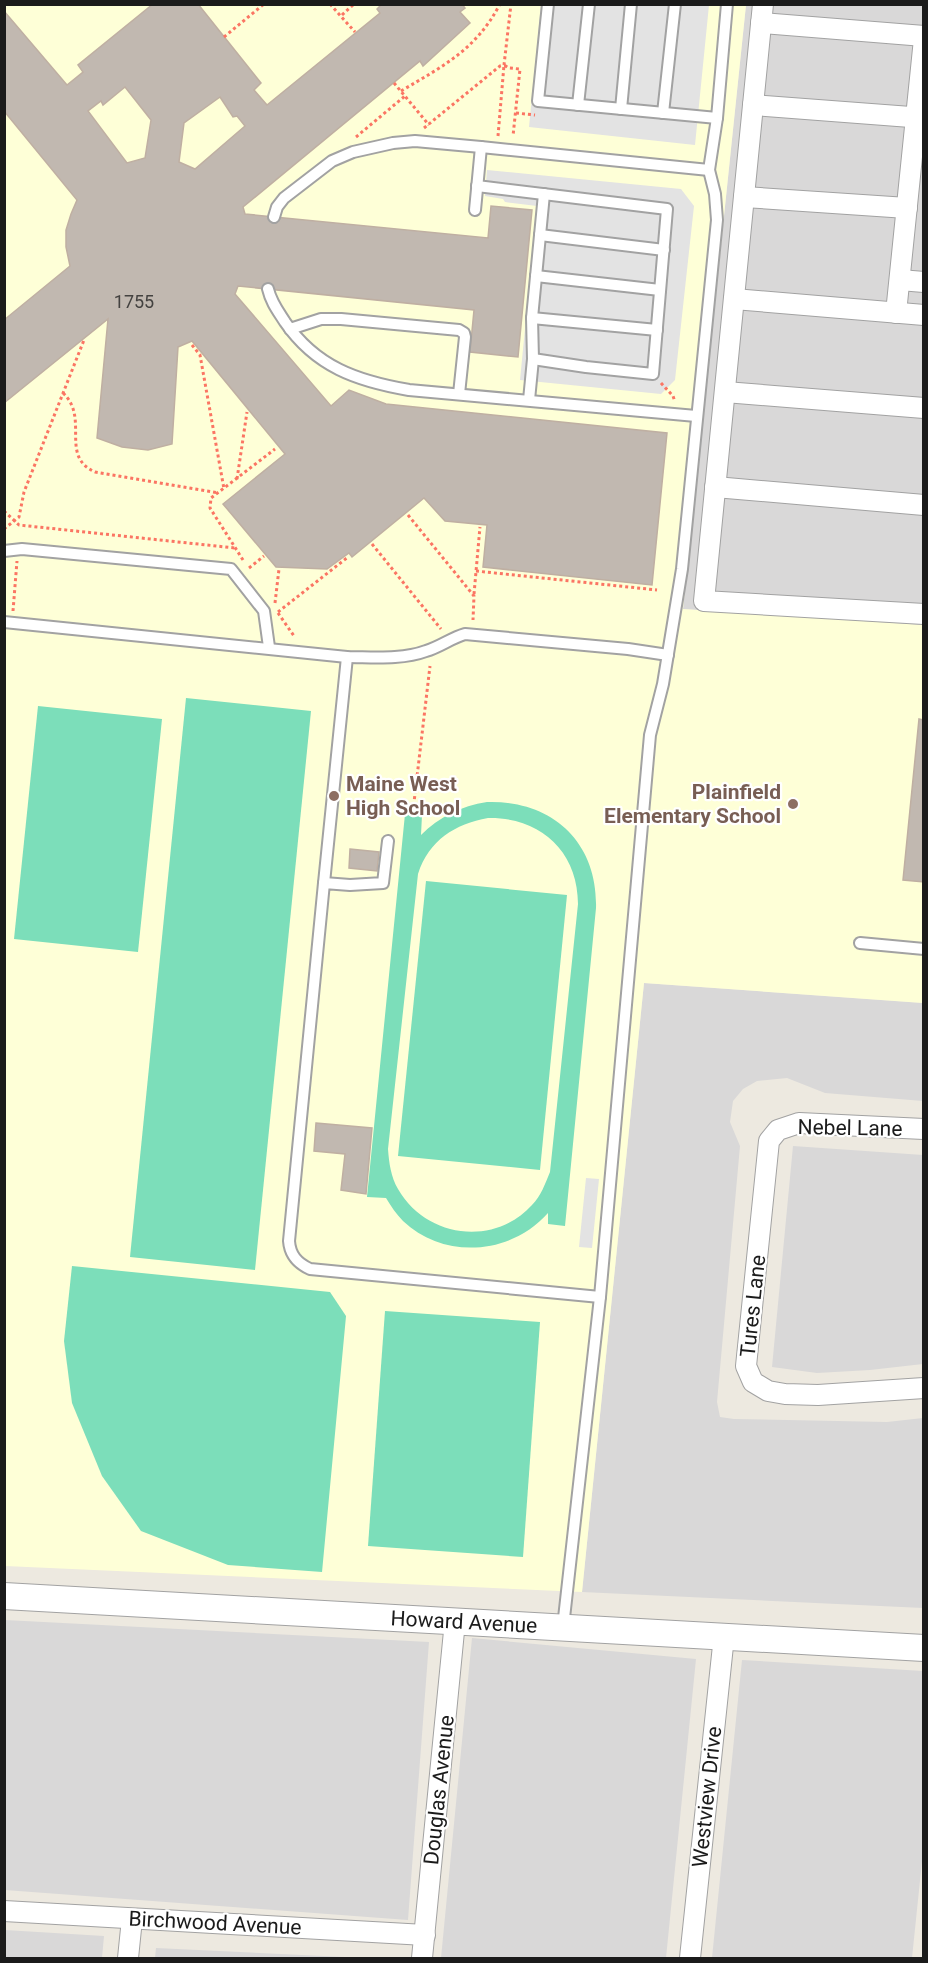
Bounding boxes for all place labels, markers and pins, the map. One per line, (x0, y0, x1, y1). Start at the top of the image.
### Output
place label: Maine West High School (346, 772, 460, 820)
place label: Plainfield Elementary School (604, 780, 781, 828)
marker: Maine West High School (327, 789, 341, 803)
marker: Plainfield Elementary School (786, 797, 800, 811)

